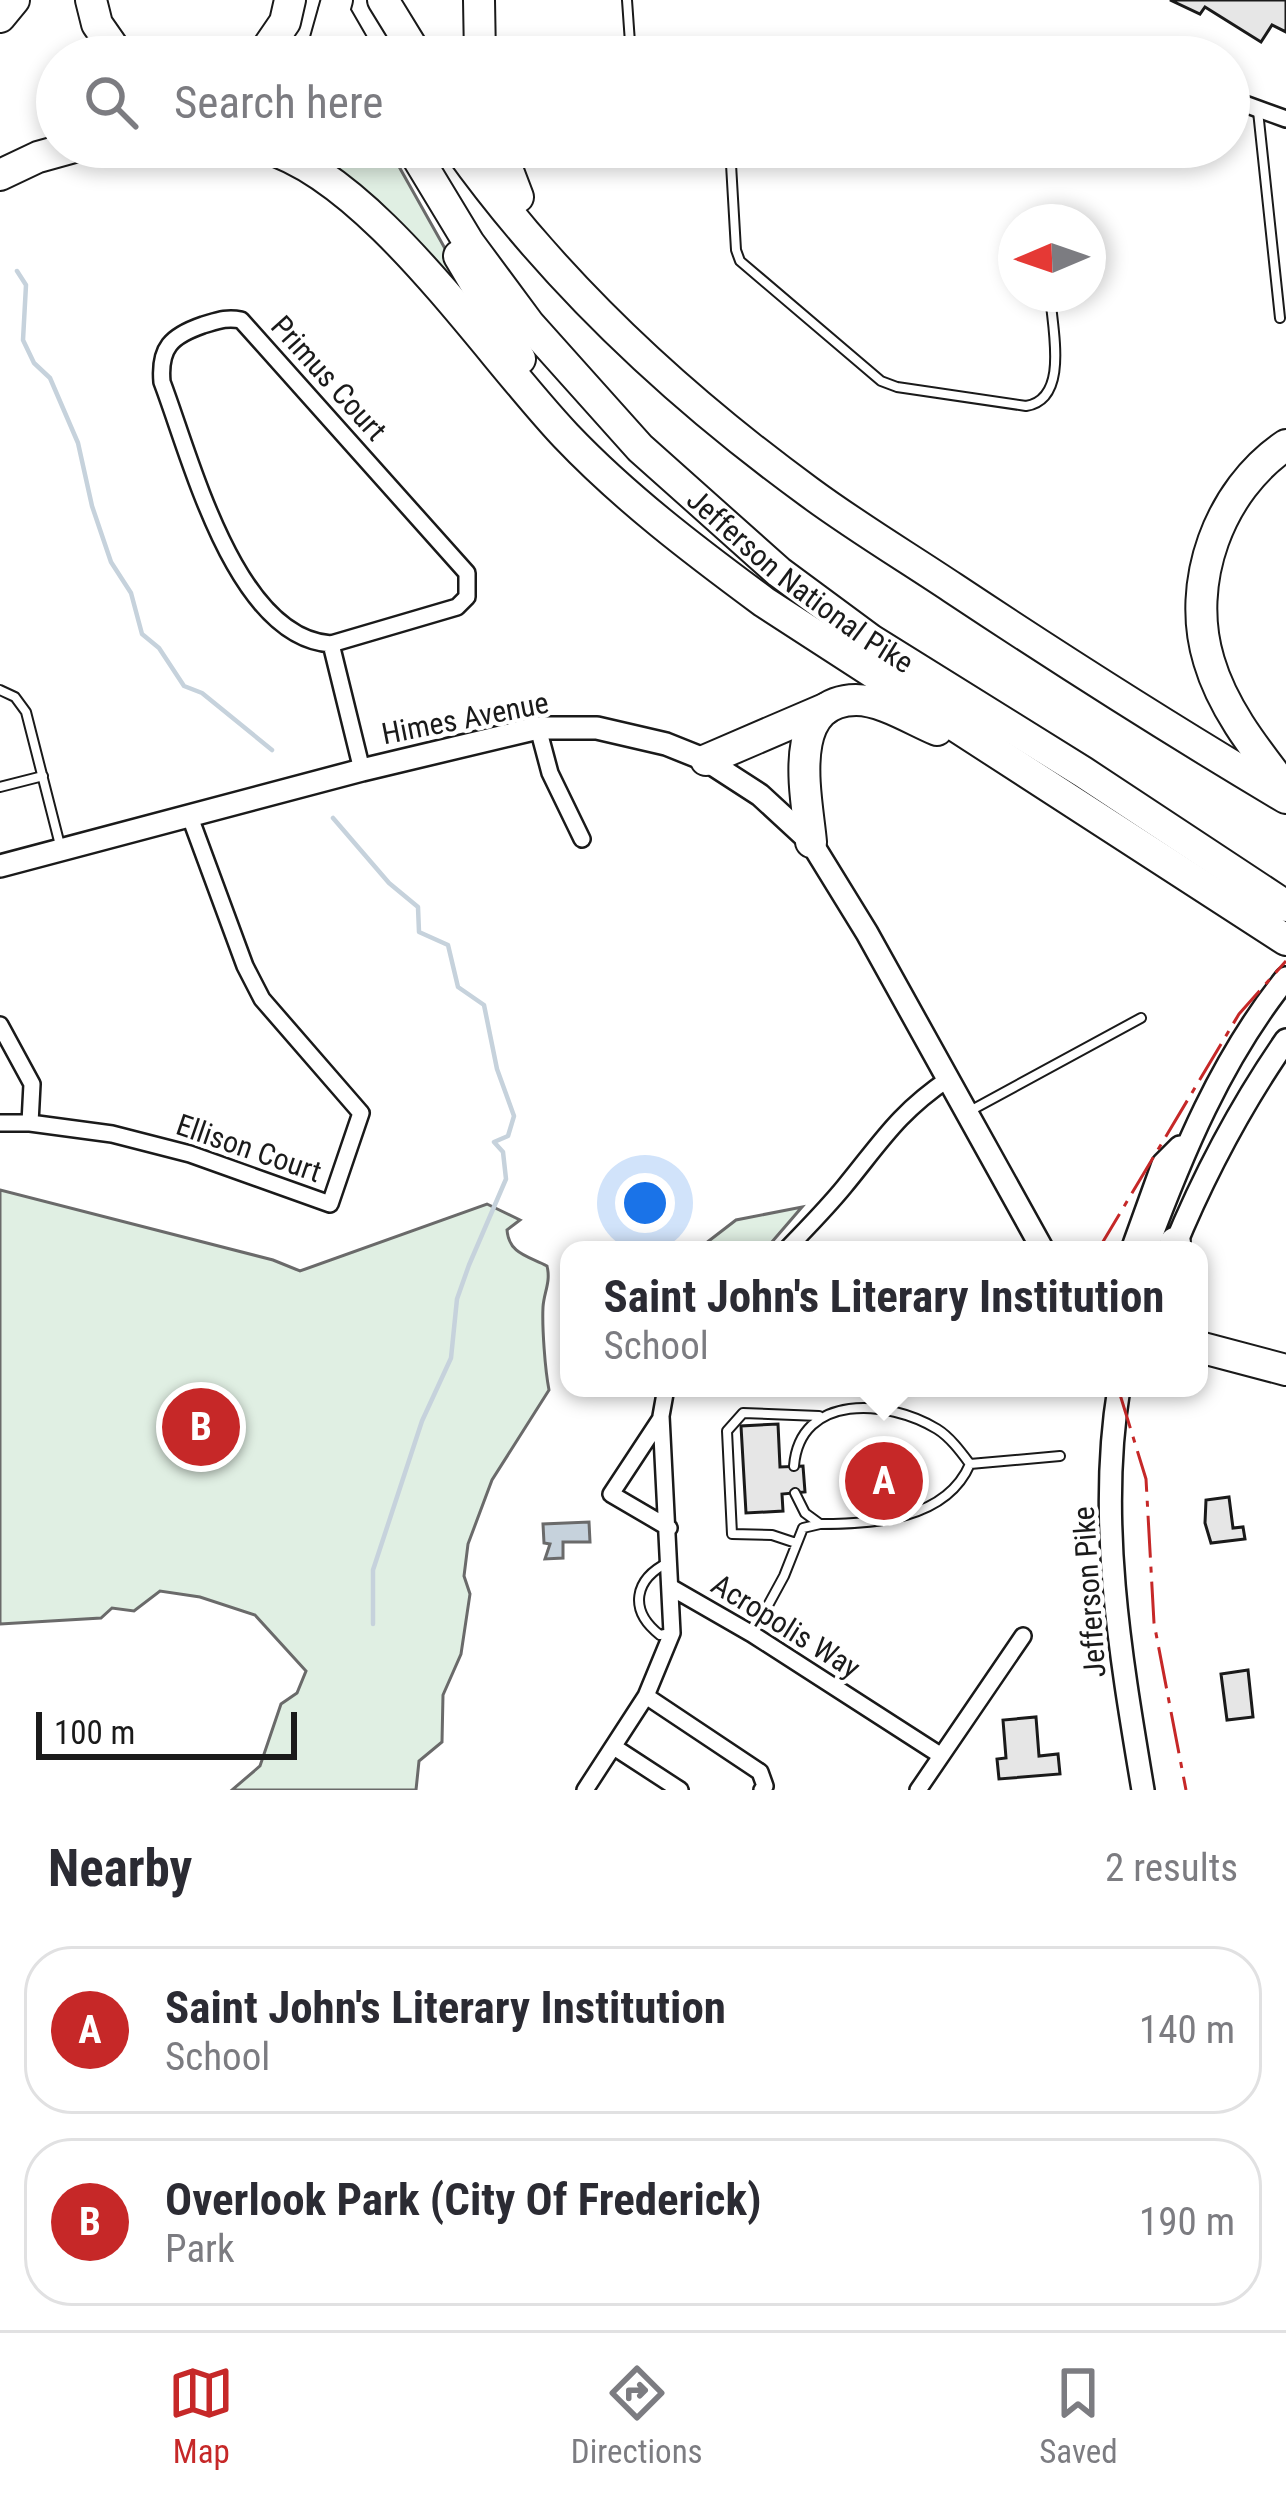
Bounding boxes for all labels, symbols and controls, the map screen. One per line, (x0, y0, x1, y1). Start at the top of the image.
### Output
search box (36, 36, 1250, 168)
icon: search (78, 69, 144, 135)
text: Search here (174, 76, 383, 129)
north arrow (998, 204, 1106, 312)
street label: Primus Court (264, 308, 394, 448)
street label: Jefferson National Pike (680, 481, 920, 680)
street label: Himes Avenue (379, 685, 551, 751)
street label: Ellison Court (172, 1107, 326, 1189)
your location (615, 1173, 675, 1233)
popup (560, 1241, 1208, 1397)
text: Saint John's Literary Institution (604, 1270, 1164, 1323)
text: School (604, 1323, 709, 1369)
pin: B (162, 1382, 240, 1472)
pin: A (845, 1436, 923, 1526)
street label: Jefferson Pike (1066, 1505, 1112, 1679)
street label: Acropolis Way (705, 1567, 867, 1685)
scale bar (36, 1706, 297, 1759)
text: 100 m (54, 1713, 135, 1752)
text: Nearby (48, 1839, 192, 1898)
text: 2 results (1105, 1845, 1238, 1891)
text: Saint John's Literary Institution (165, 1981, 726, 2034)
text: A (78, 2007, 102, 2053)
text: 140 m (1139, 2007, 1235, 2053)
text: School (165, 2034, 270, 2080)
text: Overlook Park (City Of Frederick) (165, 2173, 762, 2226)
text: B (79, 2199, 101, 2245)
text: 190 m (1139, 2199, 1235, 2245)
text: Park (165, 2226, 235, 2272)
tab: Map (168, 2360, 234, 2471)
tab: Directions (571, 2360, 703, 2471)
tab: Saved (1039, 2360, 1118, 2471)

